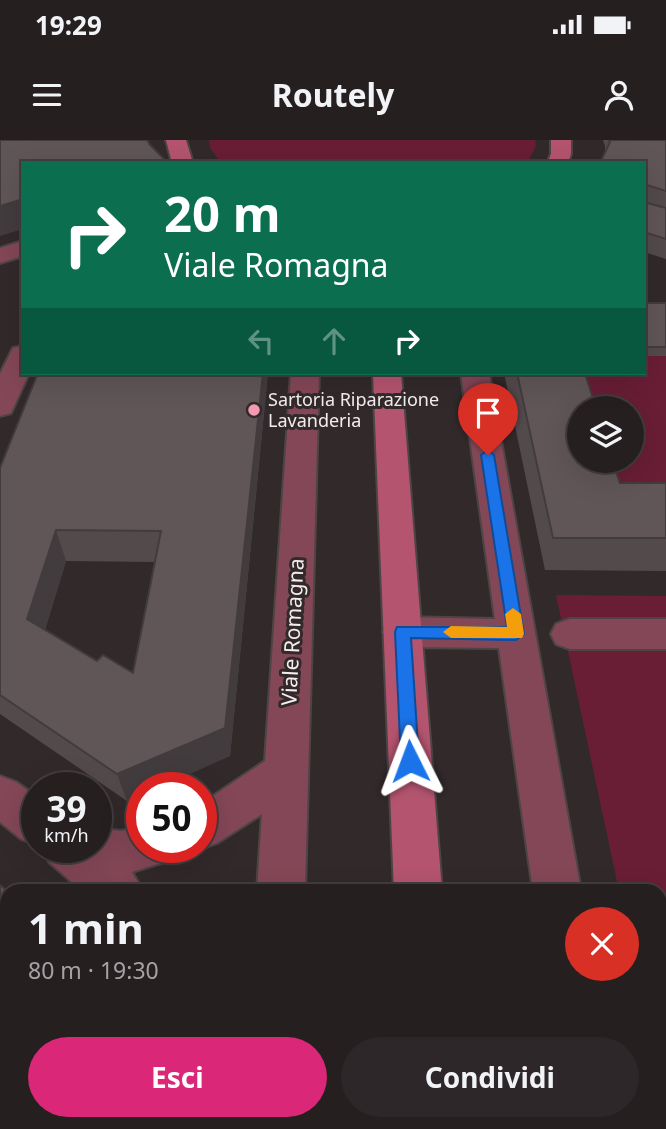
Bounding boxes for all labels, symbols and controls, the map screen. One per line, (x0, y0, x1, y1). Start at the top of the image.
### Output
text: 19:29 (35, 7, 102, 43)
text: Routely (272, 73, 394, 116)
icon: menu (28, 76, 66, 114)
icon: person (600, 76, 638, 114)
text: 20 m (164, 180, 281, 246)
icon: right (49, 189, 140, 280)
text: Viale Romagna (164, 243, 389, 286)
icon: left (242, 322, 280, 360)
icon: ahead (315, 322, 353, 360)
icon: right (388, 322, 426, 360)
pin (458, 383, 518, 455)
place label: Sartoria Riparazione Lavanderia (268, 387, 439, 432)
icon: arrive (469, 394, 507, 432)
map controls (567, 396, 644, 473)
button: layers (567, 396, 644, 473)
marker: Sartoria Riparazione Lavanderia (246, 402, 262, 418)
street label: Viale Romagna (274, 558, 310, 706)
position arrow (373, 724, 447, 798)
speed limit sign: 50 (126, 772, 217, 863)
text: 39 (46, 785, 87, 832)
text: km/h (44, 823, 89, 847)
text: 1 min (28, 899, 144, 956)
button: close (565, 907, 639, 981)
text: 80 m · 19:30 (28, 954, 159, 986)
button: Esci (28, 1037, 327, 1117)
button: Condividi (341, 1037, 639, 1117)

